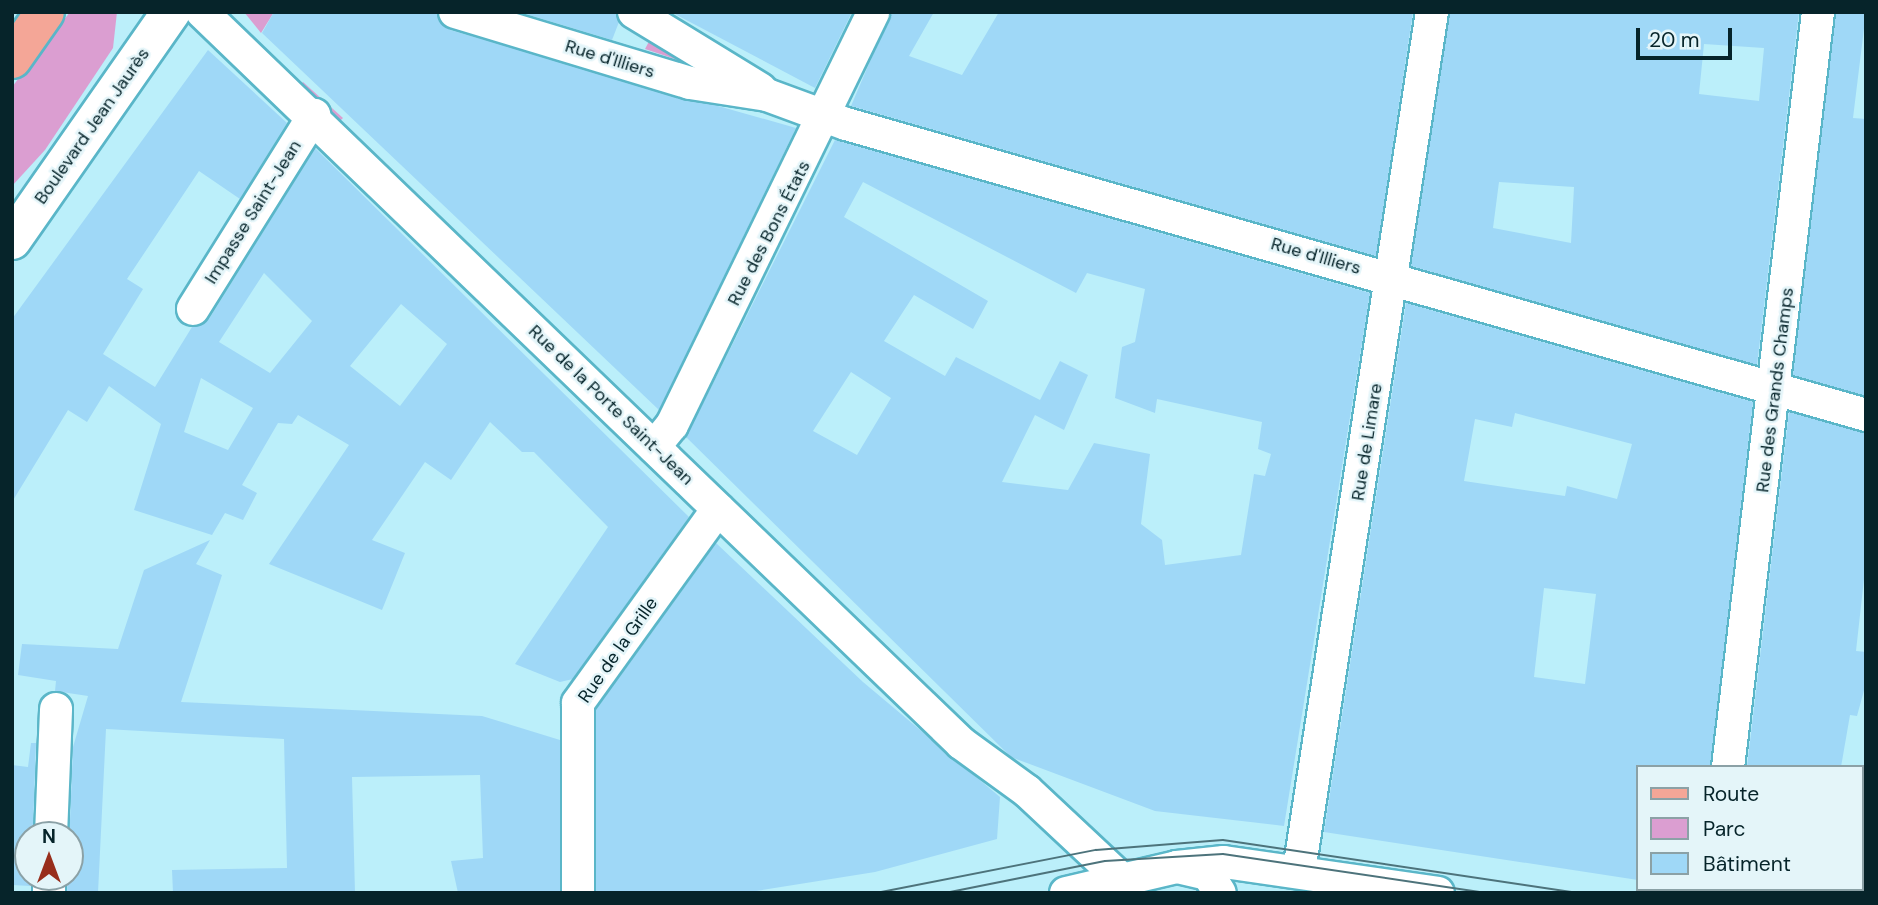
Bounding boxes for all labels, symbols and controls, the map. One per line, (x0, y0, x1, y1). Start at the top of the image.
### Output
scale bar (1640, 14, 1736, 58)
text: 20 m (1649, 26, 1700, 54)
street label: Rue d'Illiers (563, 35, 657, 83)
street label: Boulevard Jean Jaurès (30, 44, 154, 208)
street label: Impasse Saint-Jean (200, 136, 306, 288)
street label: Rue des Bons États (723, 157, 815, 309)
street label: Rue d'Illiers (1268, 233, 1364, 279)
street label: Rue des Grands Champs (1752, 286, 1798, 494)
street label: Rue de la Porte Saint-Jean (524, 320, 698, 490)
street label: Rue de Limare (1347, 382, 1387, 502)
street label: Rue de la Grille (574, 593, 662, 707)
legend (1636, 765, 1864, 891)
text: Route (1703, 780, 1759, 808)
text: Parc (1703, 815, 1746, 843)
north arrow (14, 821, 84, 891)
text: N (42, 824, 56, 849)
text: Bâtiment (1703, 850, 1791, 878)

